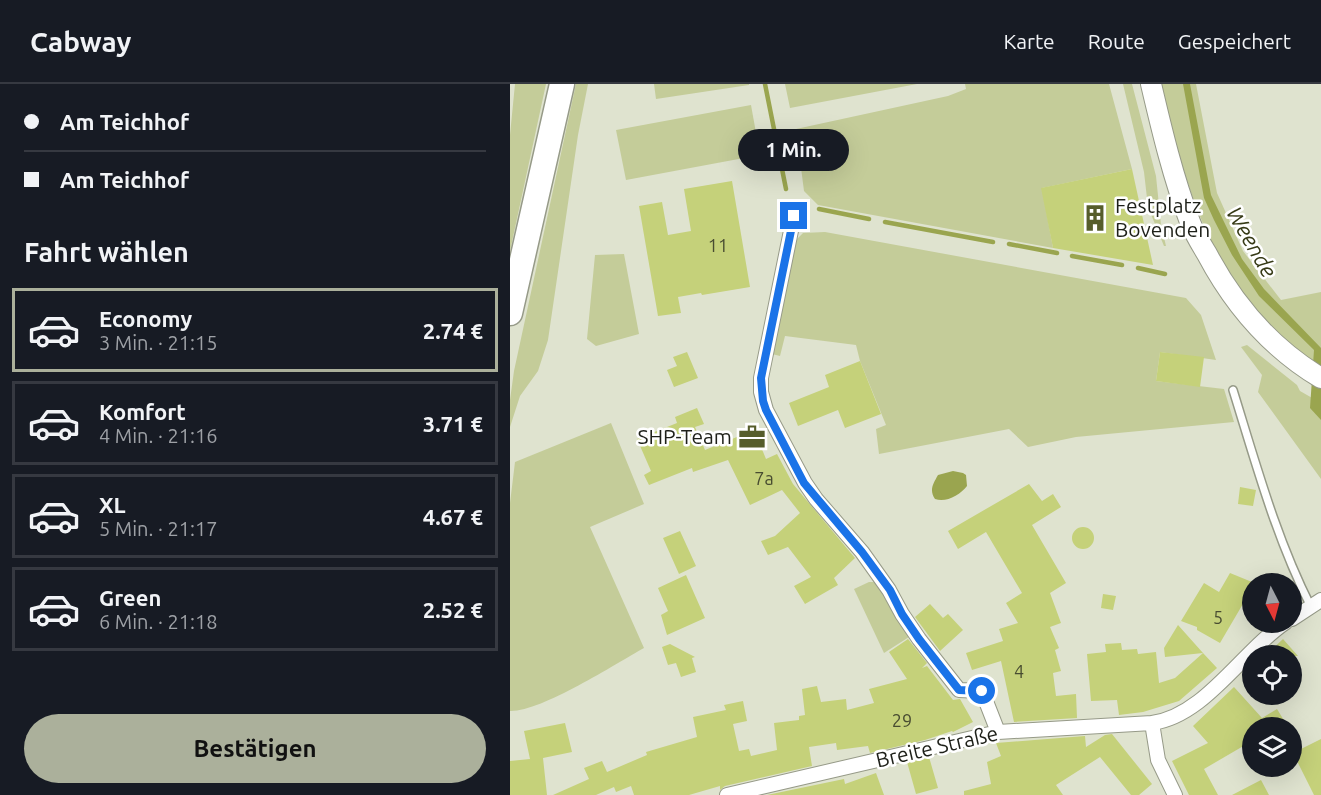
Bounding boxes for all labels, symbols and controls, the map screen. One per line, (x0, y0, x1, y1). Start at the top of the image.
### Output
text: Cabway (30, 26, 131, 57)
text: Karte (1003, 29, 1055, 53)
text: Route (1088, 29, 1145, 53)
text: Gespeichert (1178, 29, 1291, 53)
text: Am Teichhof (60, 109, 189, 134)
callout: 1 Min. (738, 129, 850, 171)
text: 1 Min. (766, 138, 822, 161)
text: Am Teichhof (60, 167, 189, 192)
place label: Festplatz Bovenden (1115, 193, 1210, 241)
route end (780, 202, 807, 229)
water label: Weende (1222, 202, 1283, 281)
building icon: Festplatz Bovenden (1080, 203, 1110, 233)
house number: 11 (708, 235, 728, 255)
text: Fahrt wählen (24, 237, 189, 267)
icon: car (27, 303, 81, 357)
text: Economy (99, 306, 192, 331)
text: 2.74 € (423, 318, 483, 343)
text: 3 Min. · 21:15 (99, 331, 218, 354)
icon: car (27, 396, 81, 450)
text: Komfort (99, 399, 186, 424)
text: 3.71 € (423, 411, 483, 436)
office icon: SHP-Team (737, 422, 767, 452)
text: 4 Min. · 21:16 (99, 424, 218, 447)
place label: SHP-Team (637, 424, 732, 448)
house number: 7a (754, 468, 774, 488)
icon: car (27, 489, 81, 543)
text: XL (99, 492, 126, 517)
text: 4.67 € (423, 504, 483, 529)
text: 5 Min. · 21:17 (99, 517, 218, 540)
north arrow (1242, 573, 1302, 633)
map controls (1242, 573, 1302, 777)
icon: car (27, 582, 81, 636)
text: Green (99, 585, 161, 610)
text: 2.52 € (423, 597, 483, 622)
house number: 5 (1213, 607, 1223, 627)
text: 6 Min. · 21:18 (99, 610, 218, 633)
button: locate (1242, 645, 1302, 705)
house number: 4 (1014, 661, 1024, 681)
route start (968, 677, 995, 704)
house number: 29 (892, 710, 912, 730)
button: Bestätigen (24, 714, 486, 783)
button: layers (1242, 717, 1302, 777)
street label: Breite Straße (873, 720, 1000, 772)

